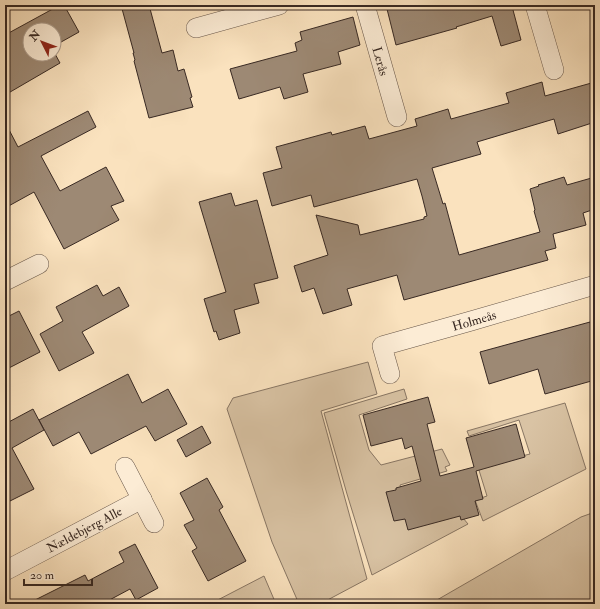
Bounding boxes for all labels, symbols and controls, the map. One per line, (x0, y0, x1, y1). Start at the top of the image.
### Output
north arrow (22, 22, 62, 62)
text: N (26, 27, 44, 44)
street label: Lerås (368, 45, 392, 78)
street label: Holmeås (450, 307, 499, 335)
street label: Nældebjerg Alle (44, 503, 126, 557)
scale bar (24, 561, 92, 587)
text: 20 m (30, 568, 55, 583)

